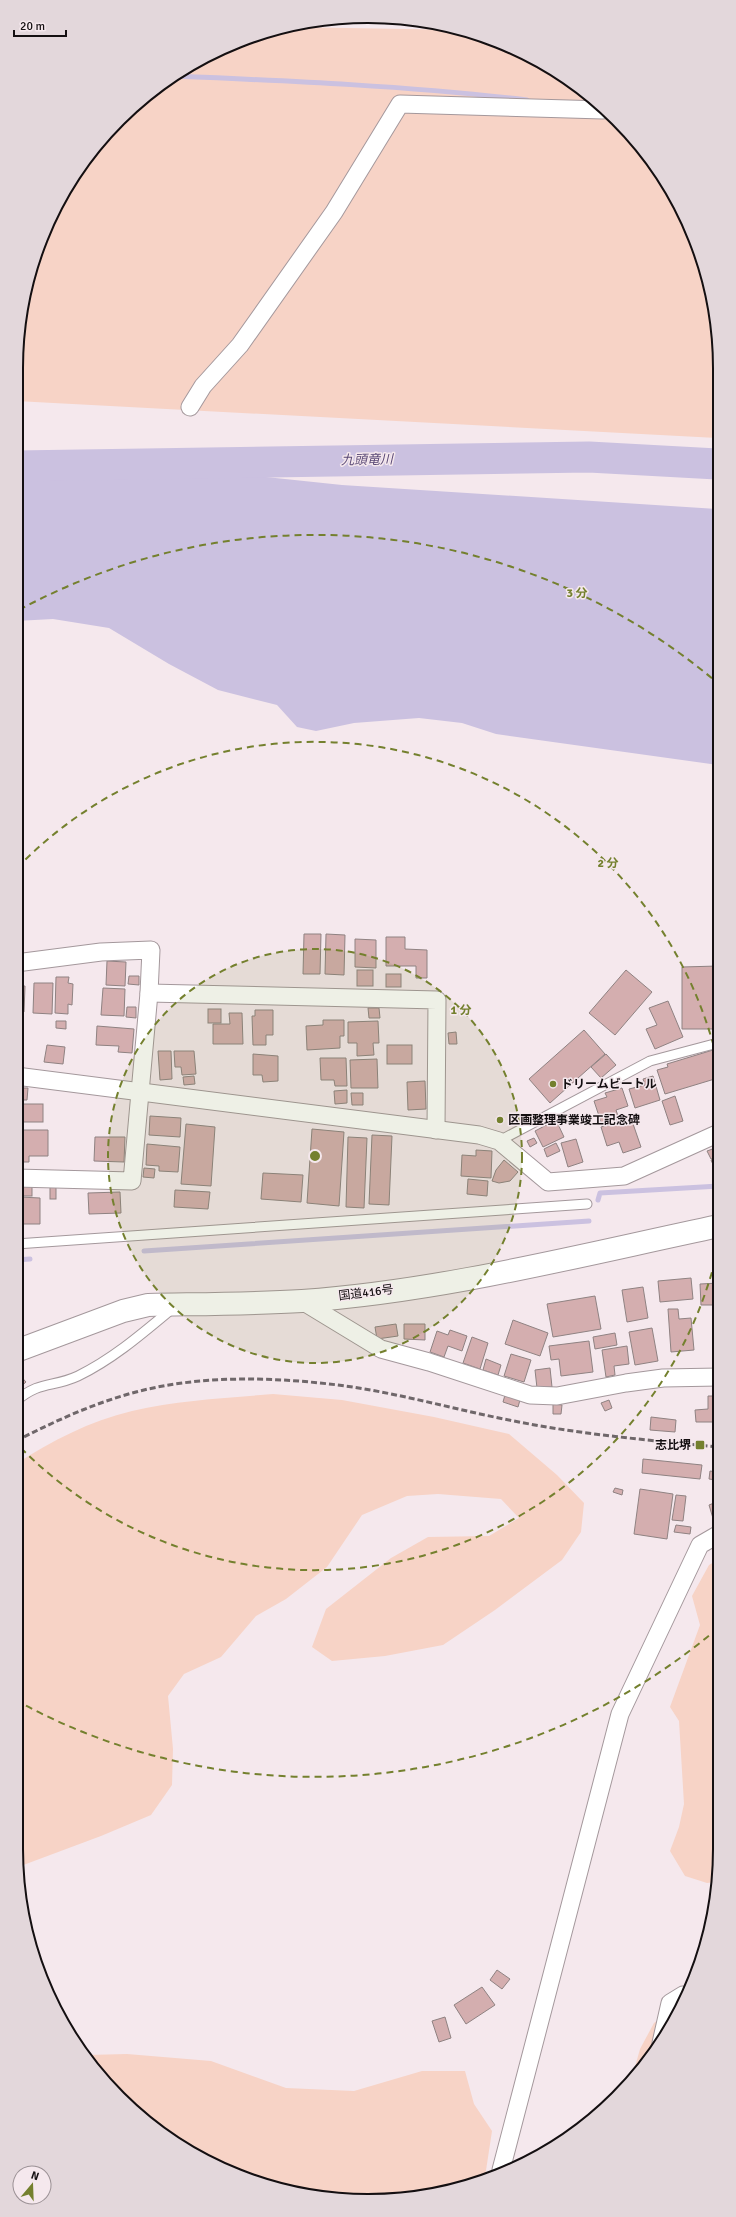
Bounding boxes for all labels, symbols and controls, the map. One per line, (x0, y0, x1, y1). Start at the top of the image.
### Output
scale bar (14, 12, 66, 38)
text: 20 m (20, 19, 45, 34)
water label: 九頭竜川 (341, 452, 395, 468)
text: 3 分 (566, 586, 588, 601)
text: 2 分 (597, 856, 619, 871)
text: 1 分 (450, 1003, 472, 1018)
place label: ドリームビートル (561, 1077, 657, 1092)
marker: ドリームビートル (548, 1079, 558, 1089)
place label: 区画整理事業竣工記念碑 (508, 1113, 640, 1128)
marker: 区画整理事業竣工記念碑 (495, 1115, 505, 1125)
centre of rings (308, 1149, 322, 1163)
street label: 国道416号 (338, 1282, 394, 1304)
place label: 志比堺 (655, 1438, 691, 1453)
marker: 志比堺 (694, 1439, 706, 1451)
north arrow (12, 2165, 52, 2205)
text: N (29, 2169, 41, 2183)

